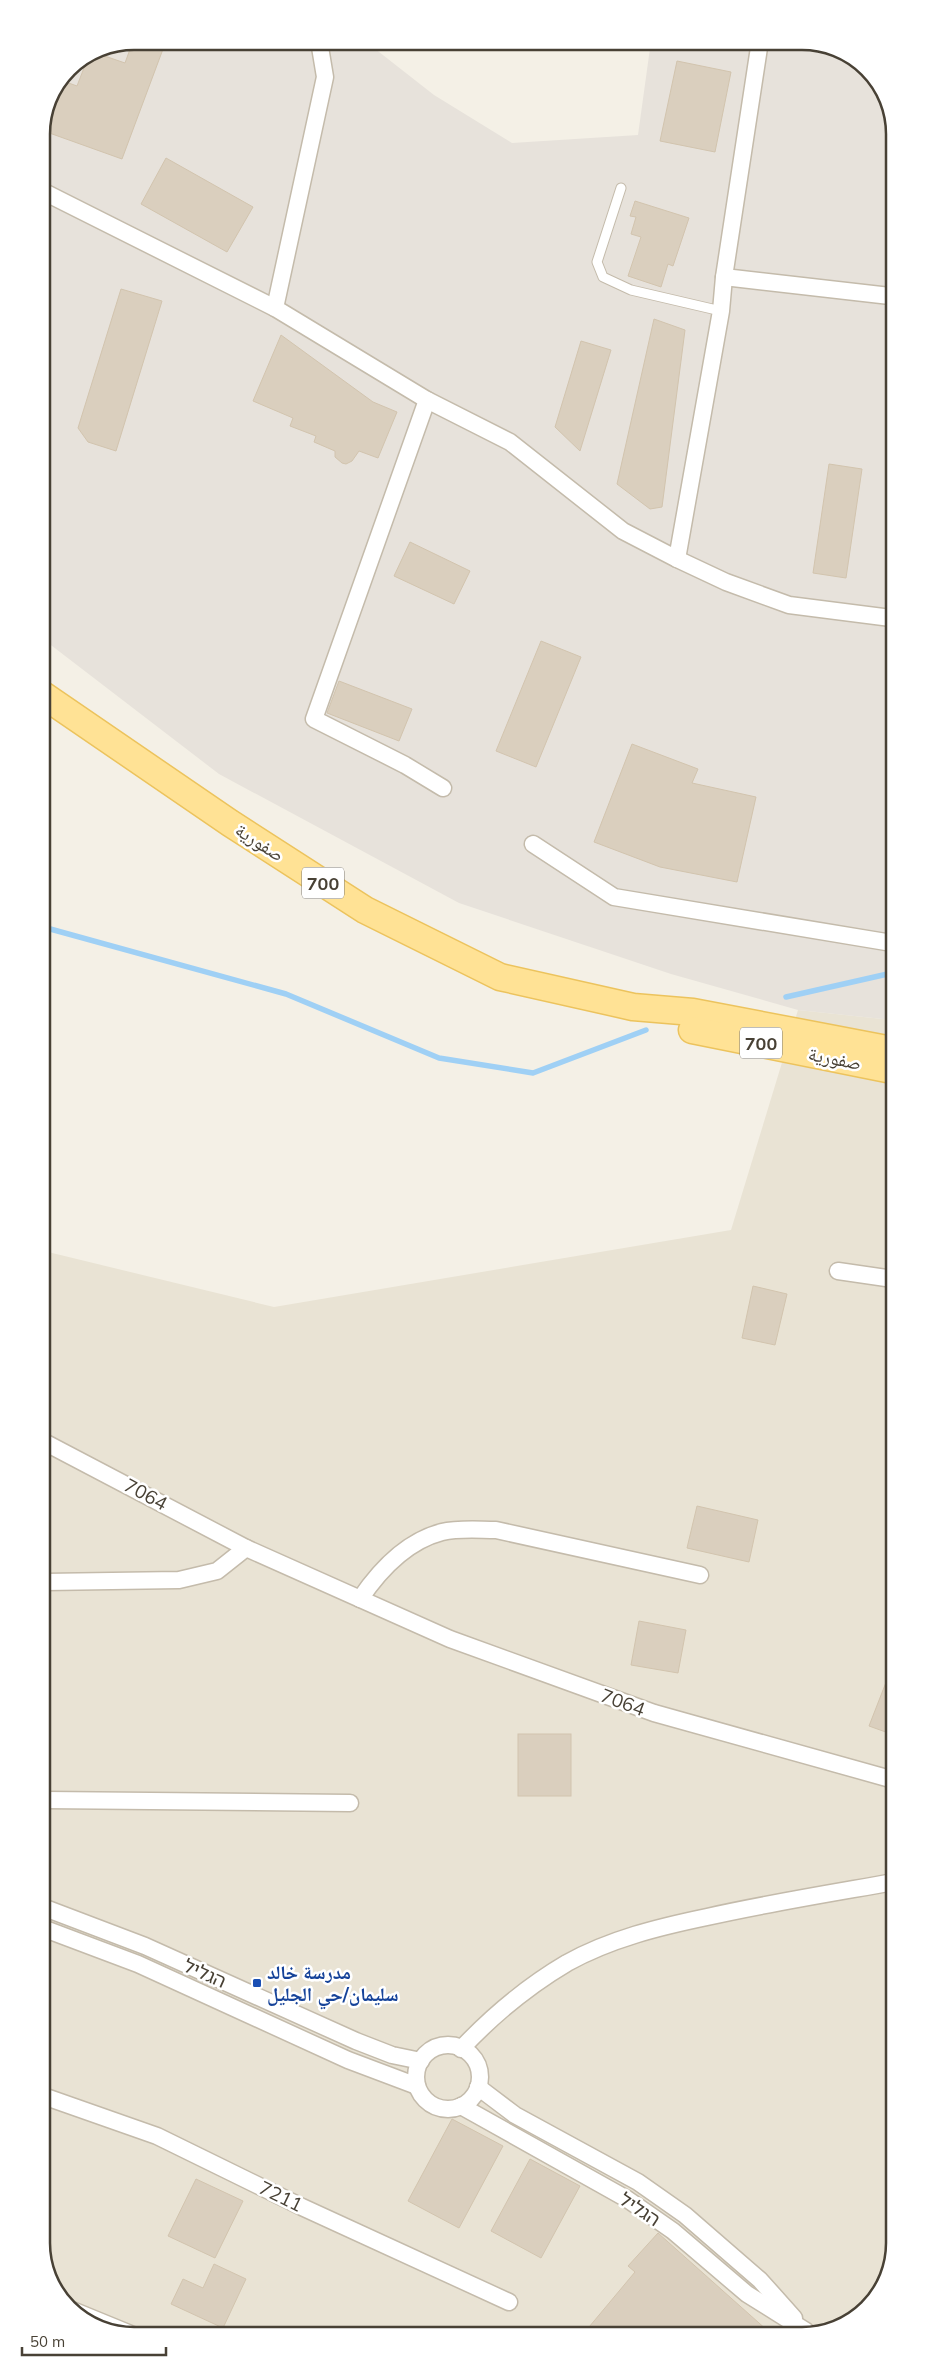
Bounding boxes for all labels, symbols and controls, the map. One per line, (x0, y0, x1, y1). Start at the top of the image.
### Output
street label: صفورية (231, 817, 289, 867)
road number: 700 (302, 868, 344, 898)
road number: 700 (740, 1028, 782, 1058)
street label: صفورية (806, 1041, 864, 1075)
street label: 7064 (120, 1473, 172, 1515)
street label: 7064 (597, 1683, 649, 1721)
street label: הגליל (180, 1953, 230, 1993)
place label: مدرسة خالد سليمان/حي الجليل (267, 1960, 398, 2010)
marker: مدرسة خالد سليمان/حي الجليل (251, 1977, 263, 1989)
street label: 7211 (255, 2175, 307, 2217)
street label: הגליל (615, 2187, 665, 2231)
scale bar (22, 2324, 166, 2356)
text: 50 m (30, 2332, 65, 2351)

